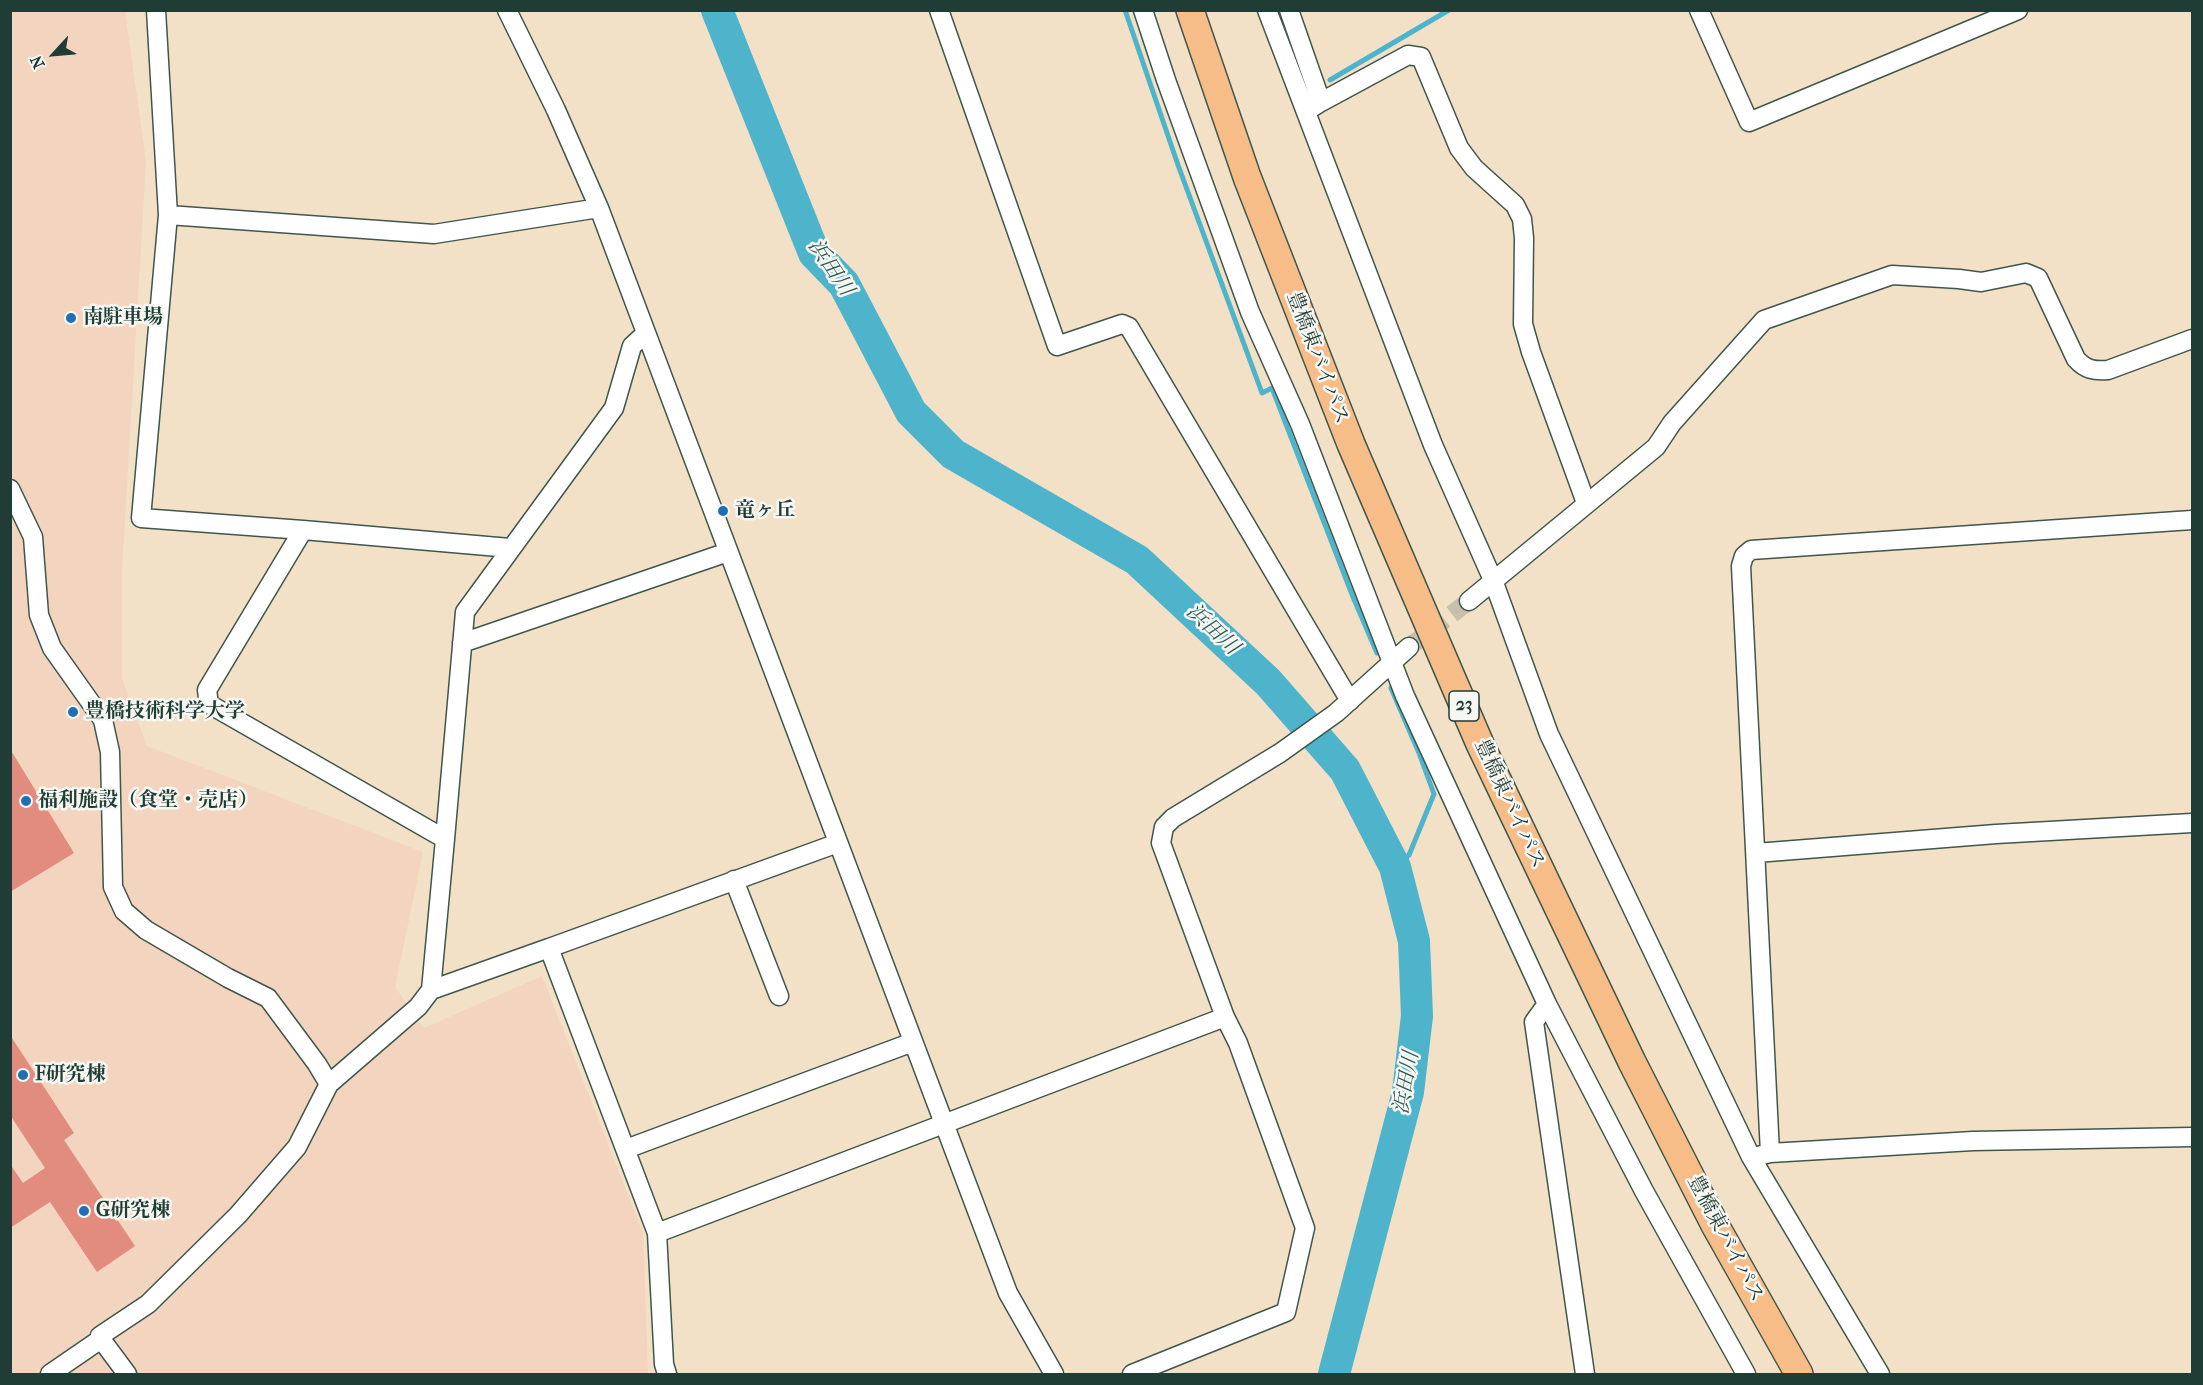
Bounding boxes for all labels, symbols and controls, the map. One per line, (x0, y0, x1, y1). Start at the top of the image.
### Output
north arrow (24, 24, 84, 84)
text: N (26, 52, 49, 72)
water label: 浜田川 (802, 235, 858, 301)
street label: 豊橋東バイパス (1281, 288, 1353, 428)
place label: 南駐車場 (83, 306, 163, 330)
marker: 南駐車場 (64, 311, 78, 325)
place label: 竜ヶ丘 (735, 499, 795, 523)
marker: 竜ヶ丘 (716, 504, 730, 518)
water label: 浜田川 (1180, 599, 1244, 661)
road number: 23 (1449, 691, 1479, 721)
place label: 豊橋技術科学大学 (85, 700, 245, 724)
marker: 豊橋技術科学大学 (66, 705, 80, 719)
street label: 豊橋東バイパス (1469, 735, 1549, 873)
place label: 福利施設（食堂・売店） (38, 789, 258, 813)
marker: 福利施設（食堂・売店） (19, 794, 33, 808)
water label: 浜田川 (1389, 1050, 1425, 1116)
place label: F研究棟 (35, 1063, 106, 1087)
marker: F研究棟 (16, 1068, 30, 1082)
street label: 豊橋東バイパス (1682, 1172, 1768, 1306)
place label: G研究棟 (96, 1199, 170, 1223)
marker: G研究棟 (77, 1204, 91, 1218)

